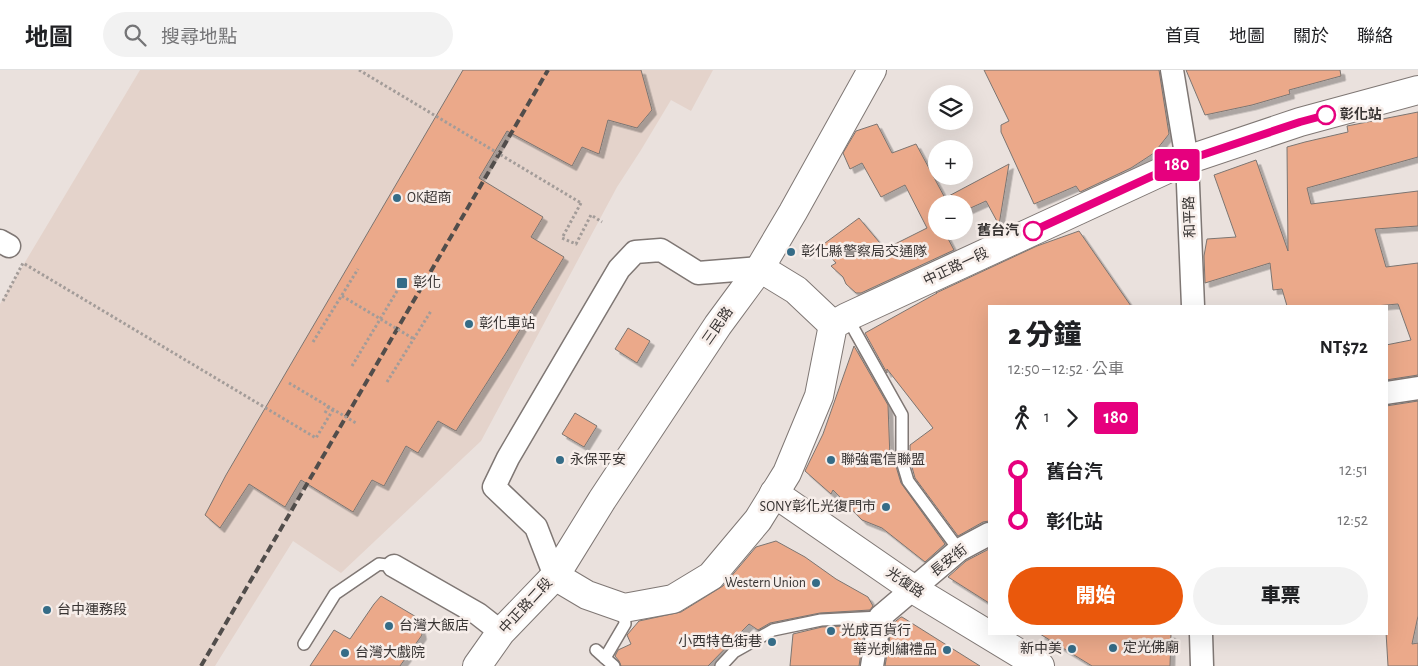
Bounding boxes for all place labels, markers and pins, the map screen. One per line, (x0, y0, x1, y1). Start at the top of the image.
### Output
marker: 彰化站 (1316, 105, 1336, 125)
place label: 彰化站 (1340, 106, 1382, 122)
place label: OK超商 (407, 190, 452, 205)
marker: OK超商 (391, 192, 403, 204)
marker: 舊台汽 (1023, 221, 1043, 241)
place label: 舊台汽 (977, 222, 1019, 238)
place label: 彰化縣警察局交通隊 (801, 243, 927, 259)
marker: 彰化縣警察局交通隊 (785, 246, 797, 258)
place label: 彰化 (413, 274, 441, 290)
marker: 彰化 (395, 276, 409, 290)
place label: 彰化車站 (479, 315, 535, 331)
marker: 彰化車站 (463, 318, 475, 330)
place label: 永保平安 (570, 452, 626, 467)
place label: 聯強電信聯盟 (841, 452, 925, 467)
marker: 永保平安 (554, 454, 566, 466)
marker: 聯強電信聯盟 (825, 454, 837, 466)
place label: SONY彰化光復門市 (760, 498, 876, 514)
marker: SONY彰化光復門市 (880, 501, 892, 513)
place label: Western Union (725, 576, 806, 590)
marker: Western Union (810, 577, 822, 589)
place label: 台中運務段 (57, 602, 127, 617)
marker: 台中運務段 (41, 604, 53, 616)
place label: 台灣大飯店 (399, 618, 469, 633)
marker: 台灣大飯店 (383, 620, 395, 632)
place label: 光成百貨行 (841, 622, 911, 638)
marker: 光成百貨行 (825, 625, 837, 637)
place label: 小西特色街巷 (678, 633, 762, 649)
marker: 小西特色街巷 (766, 636, 778, 648)
place label: 定光佛廟 (1123, 639, 1179, 655)
place label: 新中美 (1020, 641, 1062, 656)
place label: 華光刺繡禮品 (853, 642, 937, 657)
marker: 定光佛廟 (1107, 642, 1119, 654)
marker: 新中美 (1066, 643, 1078, 655)
marker: 華光刺繡禮品 (941, 644, 953, 656)
place label: 台灣大戲院 (355, 645, 425, 660)
marker: 台灣大戲院 (339, 647, 351, 659)

